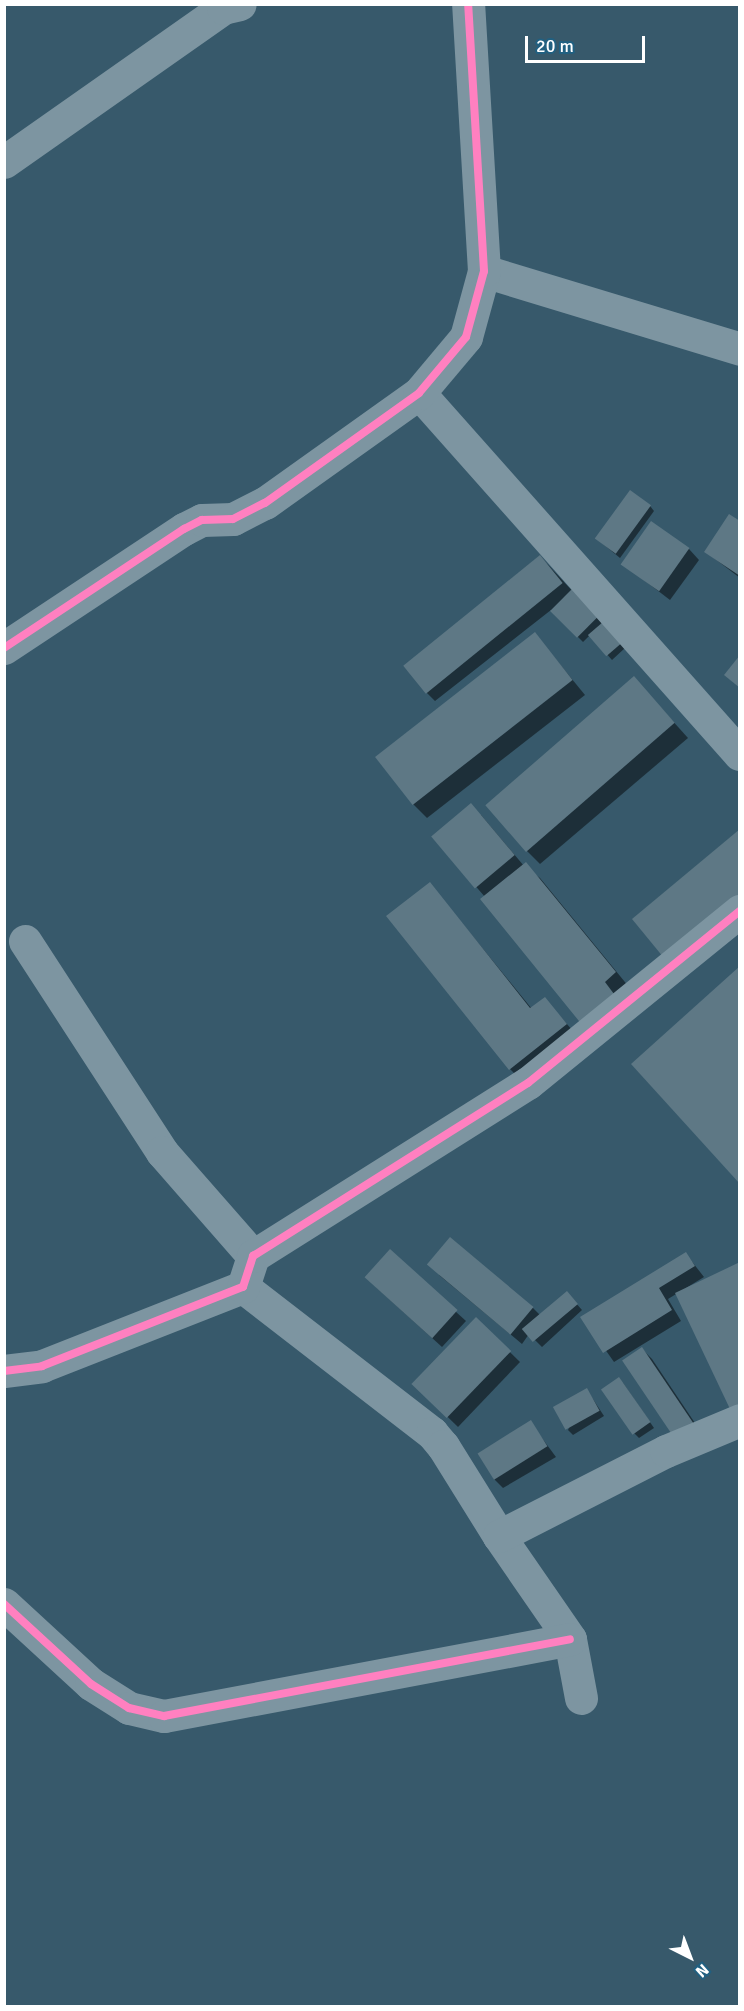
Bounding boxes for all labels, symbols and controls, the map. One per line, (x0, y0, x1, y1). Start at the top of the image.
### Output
scale bar (528, 24, 648, 62)
text: 20 m (536, 35, 574, 57)
north arrow (660, 1927, 720, 1987)
text: N (691, 1959, 713, 1982)

